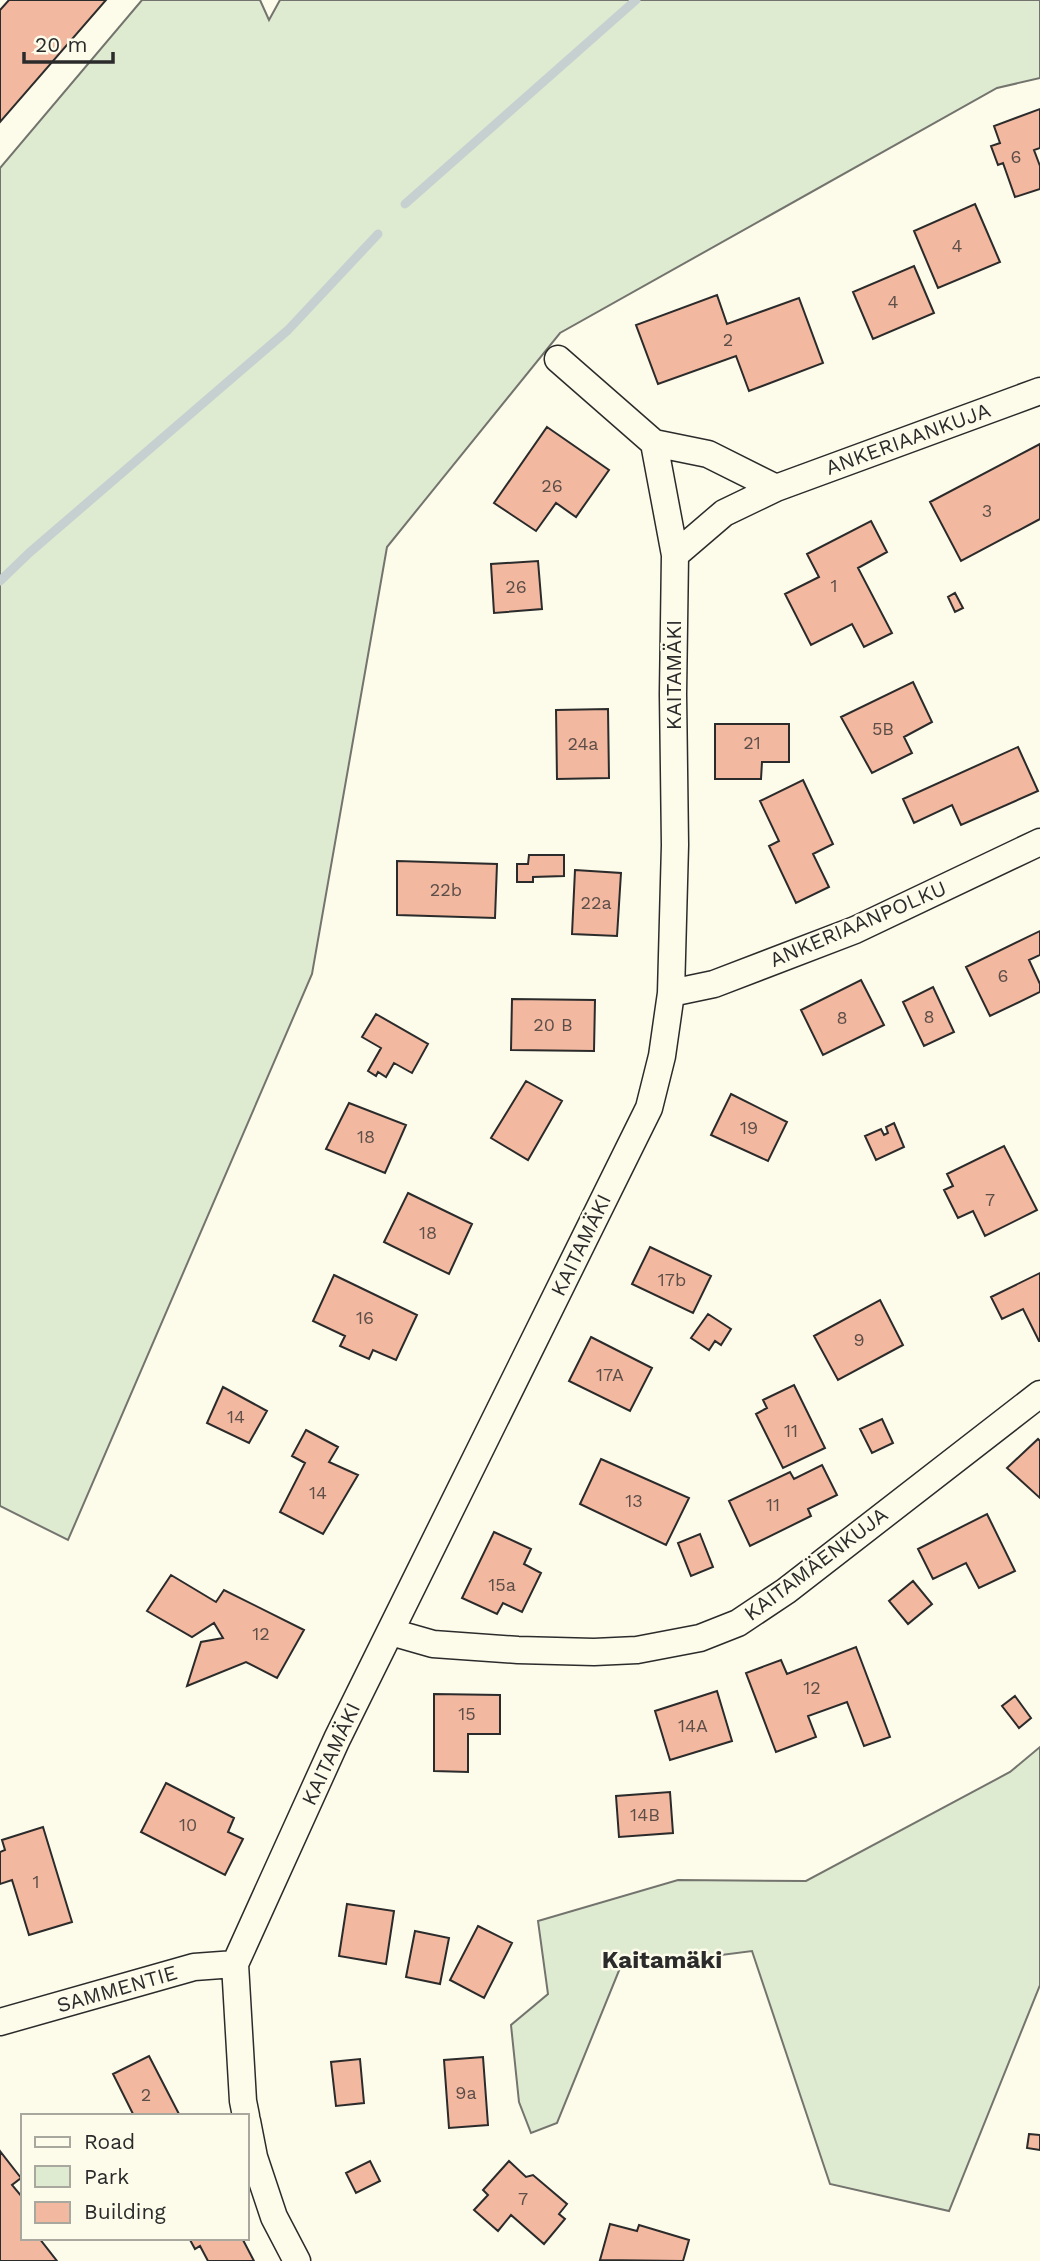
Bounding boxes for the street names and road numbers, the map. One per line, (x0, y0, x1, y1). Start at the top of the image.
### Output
street label: ANKERIAANKUJA (822, 397, 994, 480)
street label: KAITAMÄKI (661, 620, 686, 730)
street label: ANKERIAANPOLKU (766, 875, 950, 972)
street label: KAITAMÄKI (545, 1190, 616, 1300)
street label: KAITAMÄENKUJA (739, 1501, 892, 1626)
street label: KAITAMÄKI (296, 1699, 365, 1809)
street label: SAMMENTIE (54, 1959, 180, 2018)

